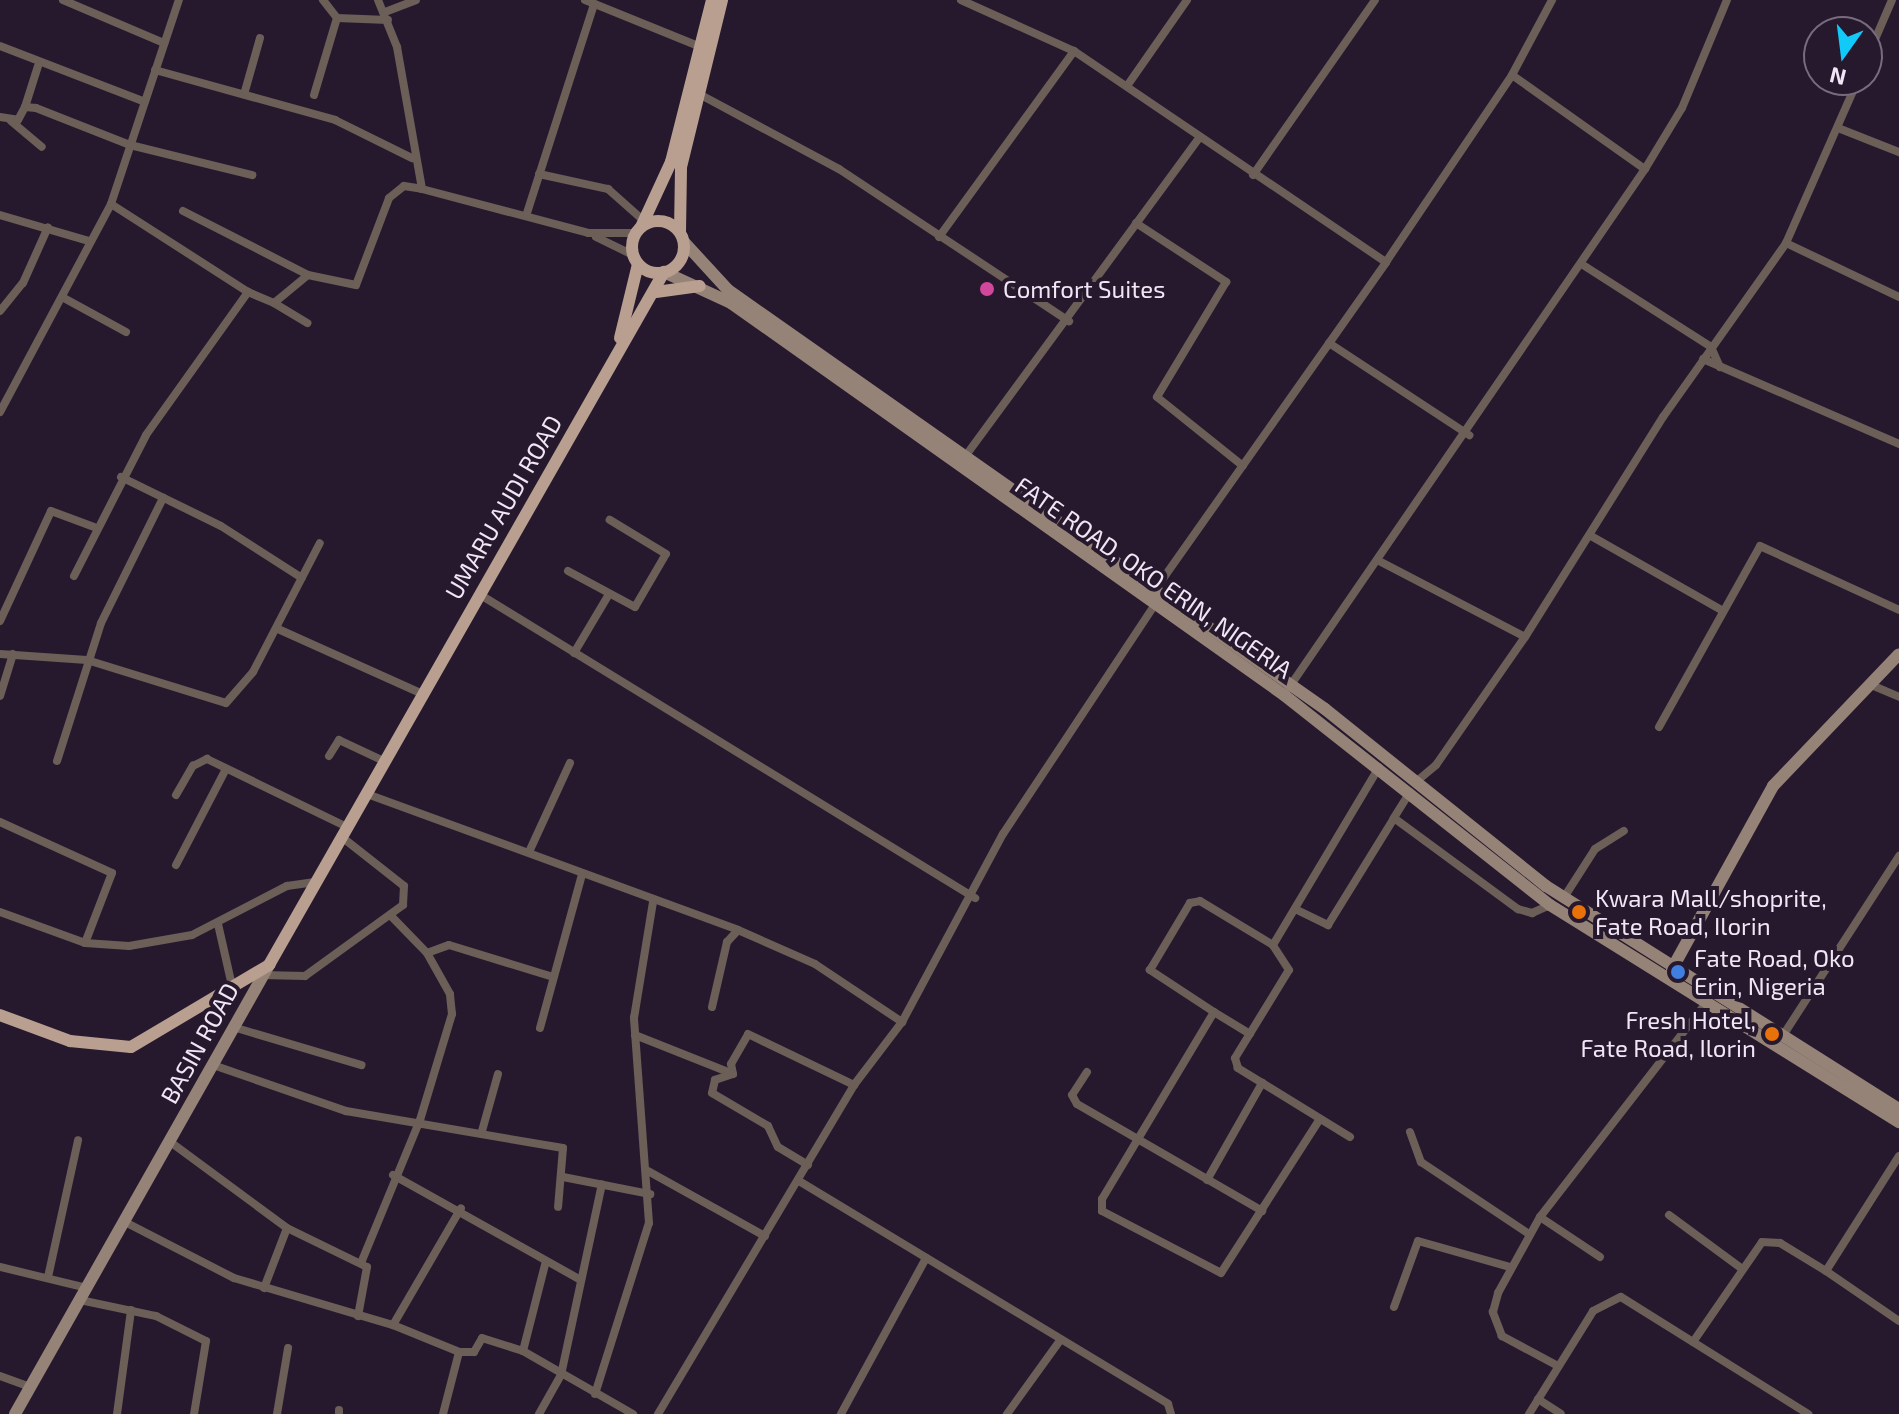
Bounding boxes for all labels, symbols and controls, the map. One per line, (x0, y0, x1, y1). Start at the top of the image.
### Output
north arrow (1803, 16, 1883, 96)
text: N (1827, 63, 1849, 92)
place label: Comfort Suites (1003, 275, 1165, 303)
marker: Comfort Suites (978, 280, 996, 298)
street label: UMARU AUDI ROAD (438, 410, 568, 604)
street label: FATE ROAD, OKO ERIN, NIGERIA (1010, 470, 1298, 684)
place label: Kwara Mall/shoprite, Fate Road, Ilorin (1595, 884, 1827, 940)
marker: Kwara Mall/shoprite, Fate Road, Ilorin (1570, 903, 1588, 921)
place label: Fate Road, Oko Erin, Nigeria (1694, 944, 1855, 1000)
marker: Fate Road, Oko Erin, Nigeria (1669, 963, 1687, 981)
street label: BASIN ROAD (154, 978, 244, 1108)
place label: Fresh Hotel, Fate Road, Ilorin (1580, 1006, 1756, 1062)
marker: Fresh Hotel, Fate Road, Ilorin (1763, 1025, 1781, 1043)

